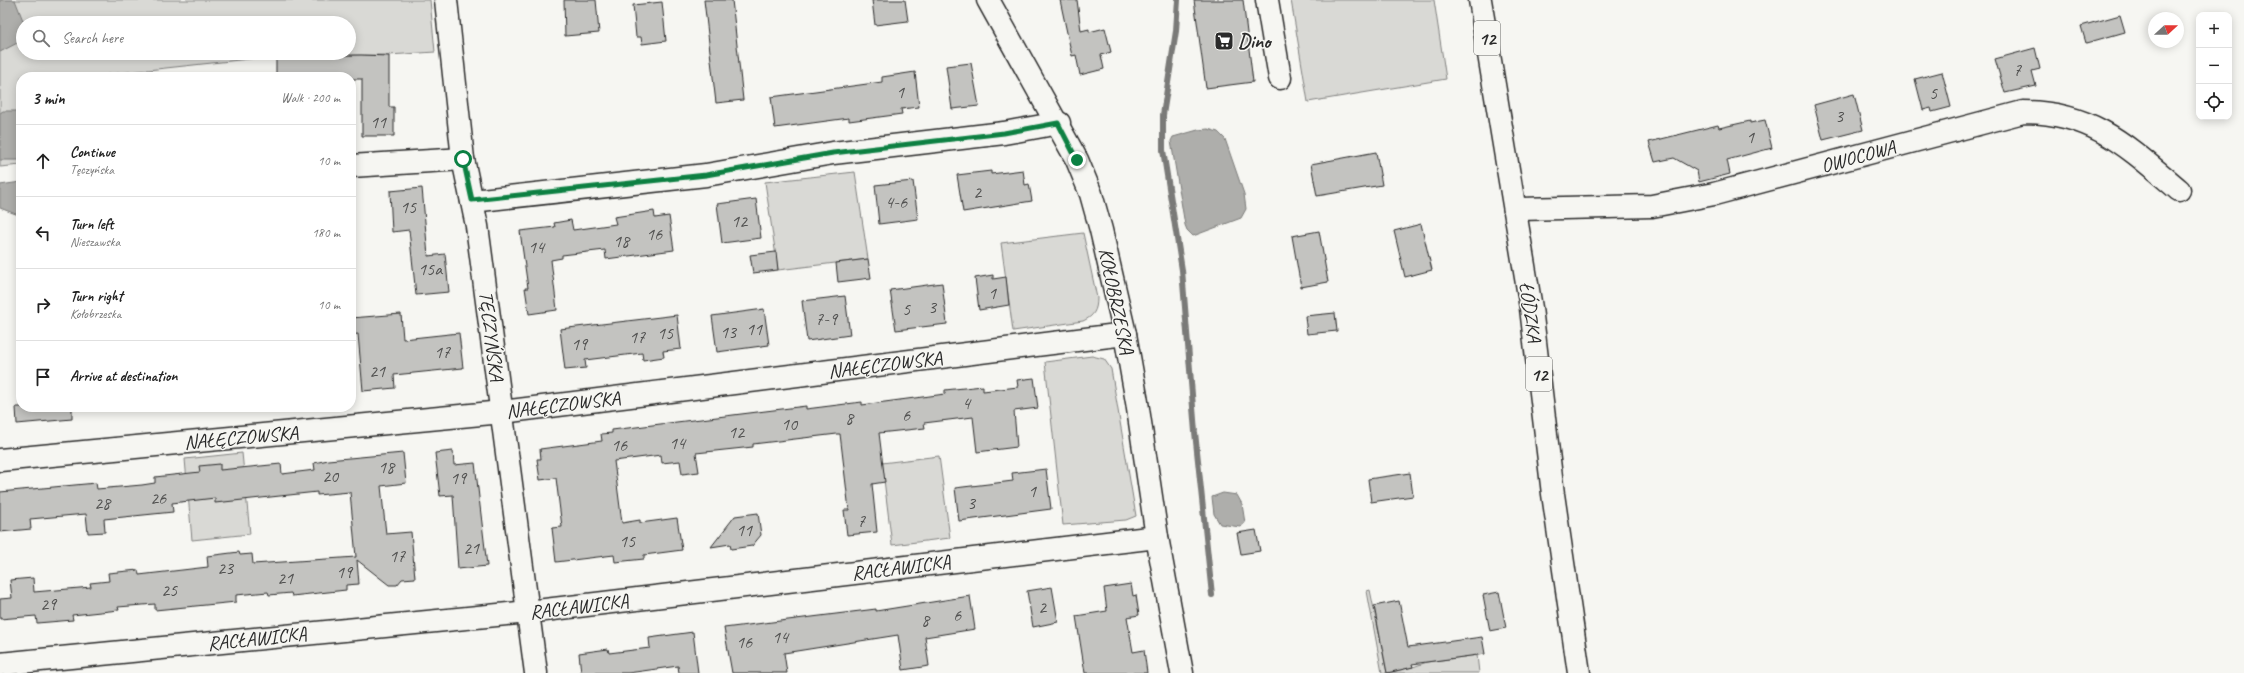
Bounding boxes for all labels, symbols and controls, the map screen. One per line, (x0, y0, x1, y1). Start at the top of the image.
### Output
north arrow (2148, 12, 2184, 48)
map controls (2196, 12, 2232, 120)
button: + (2196, 12, 2232, 48)
search box (16, 16, 356, 60)
road number: 12 (1474, 21, 1500, 55)
icon: search (30, 27, 52, 49)
text: Search here (62, 29, 123, 48)
place label: Dino (1238, 29, 1272, 54)
supermarket icon: Dino (1213, 30, 1235, 52)
button: − (2196, 48, 2232, 84)
house number: 7 (2013, 59, 2022, 81)
house number: 1 (896, 81, 905, 103)
house number: 5 (1929, 82, 1938, 104)
button: locate (2196, 84, 2232, 120)
text: 3 min (32, 88, 65, 109)
text: Walk · 200 m (281, 90, 340, 106)
house number: 3 (1835, 105, 1845, 127)
house number: 11 (370, 111, 387, 133)
house number: 1 (1746, 126, 1755, 148)
street label: OWOCOWA (1818, 134, 1899, 178)
text: Continue (70, 143, 115, 162)
icon: ahead (32, 150, 54, 172)
route start (454, 150, 472, 168)
route end (1068, 151, 1086, 169)
text: 10 m (318, 153, 340, 169)
text: Tęczyńska (70, 162, 114, 178)
house number: 2 (973, 181, 983, 203)
house number: 4-6 (885, 191, 908, 213)
house number: 15 (400, 196, 417, 218)
house number: 12 (731, 210, 749, 232)
text: Turn left (70, 215, 113, 234)
icon: left (32, 222, 54, 244)
house number: 16 (646, 223, 663, 245)
text: 180 m (312, 225, 340, 241)
house number: 18 (613, 230, 631, 252)
text: Nieszawska (70, 234, 120, 250)
house number: 14 (528, 236, 546, 258)
street label: KOŁOBRZESKA (1093, 246, 1140, 358)
house number: 15a (418, 258, 443, 280)
street label: ŁÓDZKA (1514, 280, 1547, 345)
house number: 1 (988, 282, 997, 304)
text: Turn right (70, 287, 123, 306)
street label: TĘCZYŃSKA (474, 290, 510, 383)
icon: right (32, 294, 54, 316)
house number: 3 (928, 296, 938, 318)
text: 10 m (318, 297, 340, 313)
house number: 5 (902, 298, 911, 320)
text: Kołobrzeska (70, 306, 121, 322)
house number: 7-9 (815, 308, 839, 330)
house number: 11 (746, 318, 763, 340)
house number: 13 (720, 321, 738, 343)
house number: 15 (657, 322, 674, 344)
house number: 17 (629, 326, 646, 348)
house number: 19 (571, 333, 589, 355)
house number: 17 (434, 341, 451, 363)
street label: NAŁĘCZOWSKA (827, 345, 944, 384)
road number: 12 (1526, 357, 1552, 391)
house number: 21 (369, 360, 386, 382)
icon: arrive (32, 366, 54, 388)
text: Arrive at destination (70, 367, 177, 386)
street label: NAŁĘCZOWSKA (505, 385, 622, 424)
house number: 4 (962, 392, 972, 414)
house number: 6 (902, 404, 911, 426)
house number: 8 (845, 407, 855, 429)
house number: 10 (781, 413, 799, 435)
street label: NAŁĘCZOWSKA (183, 420, 300, 455)
house number: 12 (728, 421, 746, 443)
house number: 14 (669, 432, 687, 454)
house number: 16 (611, 434, 628, 456)
house number: 18 (378, 456, 396, 478)
house number: 20 (322, 465, 340, 487)
house number: 19 (450, 467, 468, 489)
house number: 1 (1028, 480, 1037, 502)
house number: 26 (150, 487, 167, 509)
house number: 28 (94, 492, 112, 514)
house number: 3 (967, 492, 977, 514)
house number: 7 (857, 510, 866, 532)
house number: 11 (736, 519, 753, 541)
house number: 15 (619, 530, 636, 552)
house number: 21 (463, 537, 480, 559)
house number: 17 (389, 545, 406, 567)
street label: RACŁAWICKA (850, 549, 953, 586)
house number: 23 (217, 557, 235, 579)
house number: 19 (336, 561, 354, 583)
house number: 21 (277, 567, 294, 589)
house number: 25 (161, 579, 178, 601)
street label: RACŁAWICKA (528, 588, 631, 625)
house number: 29 (40, 593, 58, 615)
house number: 2 (1038, 596, 1048, 618)
house number: 6 (953, 604, 962, 626)
house number: 8 (921, 609, 931, 631)
street label: RACŁAWICKA (206, 621, 309, 656)
house number: 14 (772, 626, 790, 648)
house number: 16 (736, 631, 753, 653)

